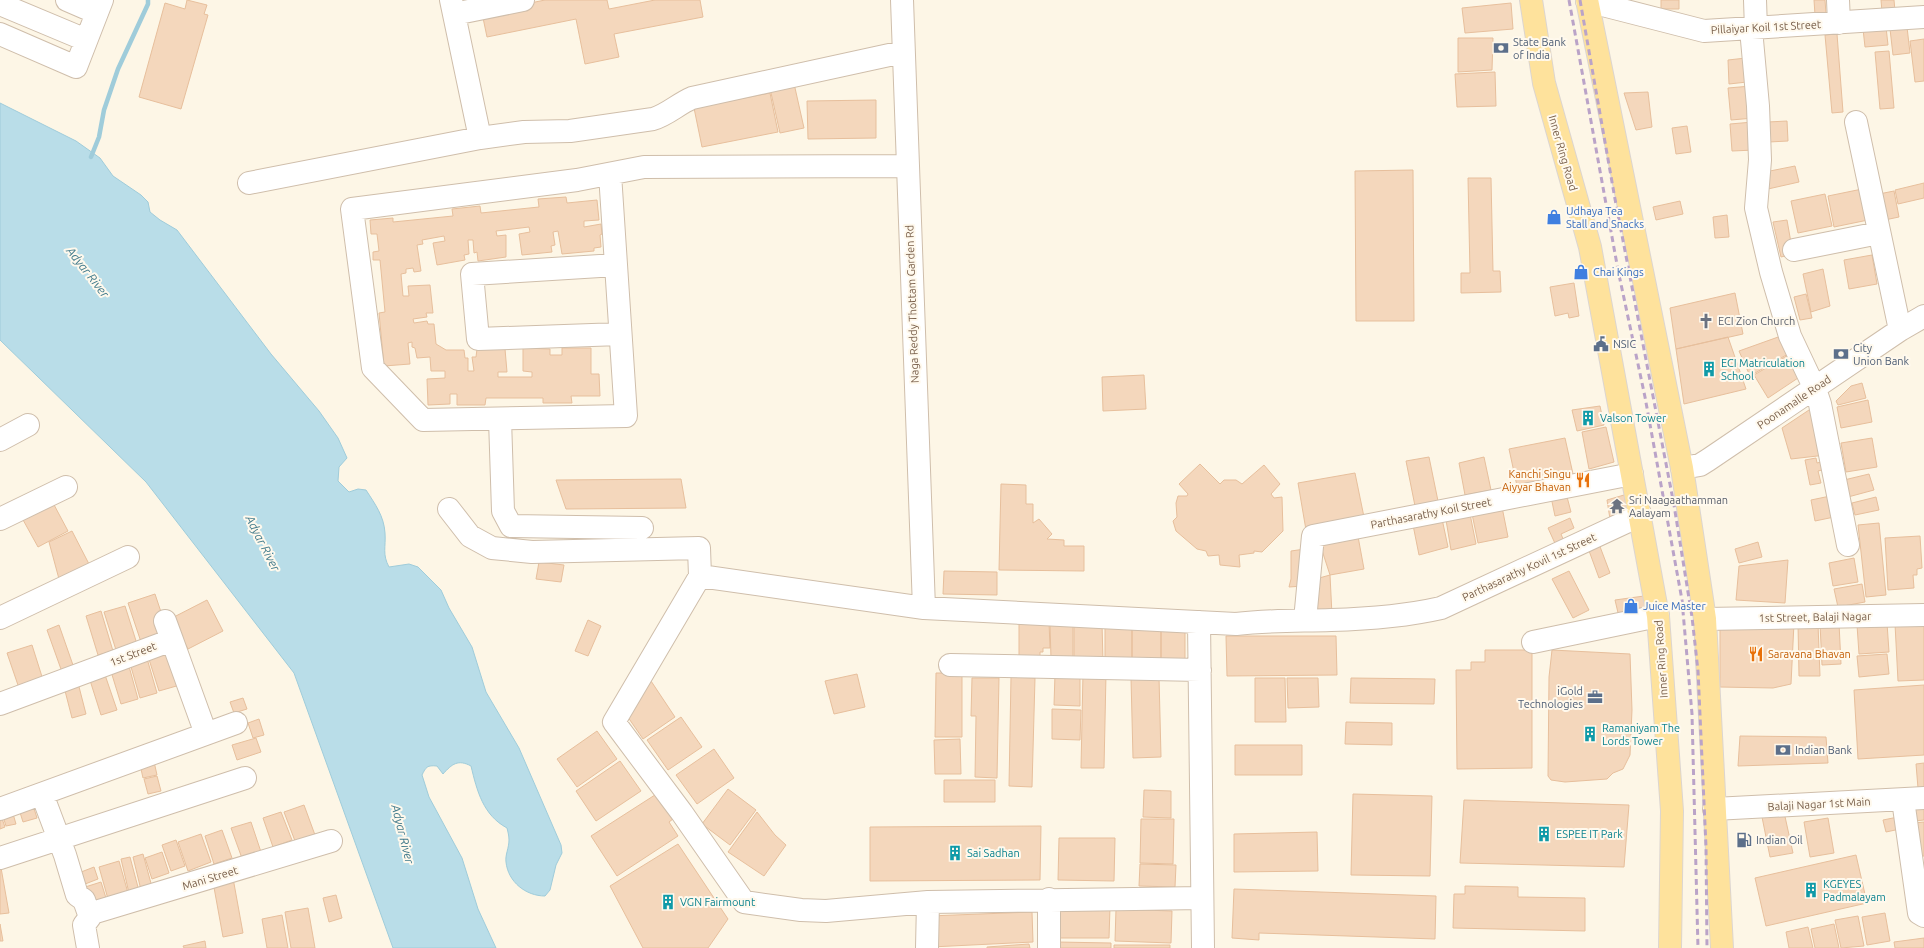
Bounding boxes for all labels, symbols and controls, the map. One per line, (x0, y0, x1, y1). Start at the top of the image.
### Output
street label: Pillaiyar Koil 1st Street (1710, 18, 1822, 36)
place label: State Bank of India (1513, 36, 1567, 61)
bank icon: State Bank of India (1492, 39, 1510, 57)
street label: Inner Ring Road (1546, 114, 1580, 192)
place label: Udhaya Tea Stall and Snacks (1566, 205, 1644, 230)
shop icon: Udhaya Tea Stall and Snacks (1545, 208, 1563, 226)
street label: Naga Reddy Thottam Garden Rd (903, 225, 921, 383)
water label: Adyar River (64, 243, 112, 300)
shop icon: Chai Kings (1572, 263, 1590, 281)
place label: Chai Kings (1593, 266, 1644, 278)
church icon: ECI Zion Church (1697, 312, 1715, 330)
place label: ECI Zion Church (1718, 315, 1795, 327)
public building icon: NSIC (1592, 335, 1610, 353)
place label: NSIC (1613, 338, 1636, 350)
place label: City Union Bank (1853, 342, 1910, 367)
bank icon: City Union Bank (1832, 345, 1850, 363)
place label: ECI Matriculation School (1721, 357, 1805, 382)
building icon: ECI Matriculation School (1700, 360, 1718, 378)
street label: Poonamalle Road (1755, 373, 1833, 431)
building icon: Valson Tower (1579, 409, 1597, 427)
place label: Valson Tower (1600, 412, 1667, 424)
place label: Kanchi Singu Aiyyar Bhavan (1502, 468, 1571, 493)
restaurant icon: Kanchi Singu Aiyyar Bhavan (1574, 471, 1592, 489)
place label: Sri Naagaathamman Aalayam (1629, 494, 1728, 519)
street label: Parthasarathy Koil Street (1370, 495, 1493, 531)
temple icon: Sri Naagaathamman Aalayam (1608, 497, 1626, 515)
water label: Adyar River (243, 512, 283, 573)
street label: Parthasarathy Kovil 1st Street (1460, 530, 1598, 603)
shop icon: Juice Master (1622, 597, 1640, 615)
place label: Juice Master (1643, 600, 1706, 612)
street label: 1st Street, Balaji Nagar (1759, 610, 1872, 624)
street label: Inner Ring Road (1652, 620, 1670, 698)
street label: 1st Street (108, 639, 158, 668)
restaurant icon: Saravana Bhavan (1747, 645, 1765, 663)
place label: Saravana Bhavan (1768, 648, 1851, 660)
place label: iGold Technologies (1518, 685, 1583, 710)
office icon: iGold Technologies (1586, 688, 1604, 706)
place label: Ramaniyam The Lords Tower (1602, 722, 1680, 747)
building icon: Ramaniyam The Lords Tower (1581, 725, 1599, 743)
bank icon: Indian Bank (1774, 741, 1792, 759)
place label: Indian Bank (1795, 744, 1853, 756)
street label: Balaji Nagar 1st Main (1767, 795, 1871, 813)
water label: Adyar River (389, 802, 417, 865)
building icon: ESPEE IT Park (1535, 825, 1553, 843)
place label: ESPEE IT Park (1556, 828, 1623, 840)
fuel station icon: Indian Oil (1735, 831, 1753, 849)
place label: Indian Oil (1756, 834, 1803, 846)
building icon: Sai Sadhan (946, 844, 964, 862)
place label: Sai Sadhan (967, 847, 1020, 859)
street label: Mani Street (181, 864, 240, 892)
place label: KGEYES Padmalayam (1823, 878, 1886, 903)
building icon: KGEYES Padmalayam (1802, 881, 1820, 899)
building icon: VGN Fairmount (659, 893, 677, 911)
place label: VGN Fairmount (680, 896, 756, 908)

